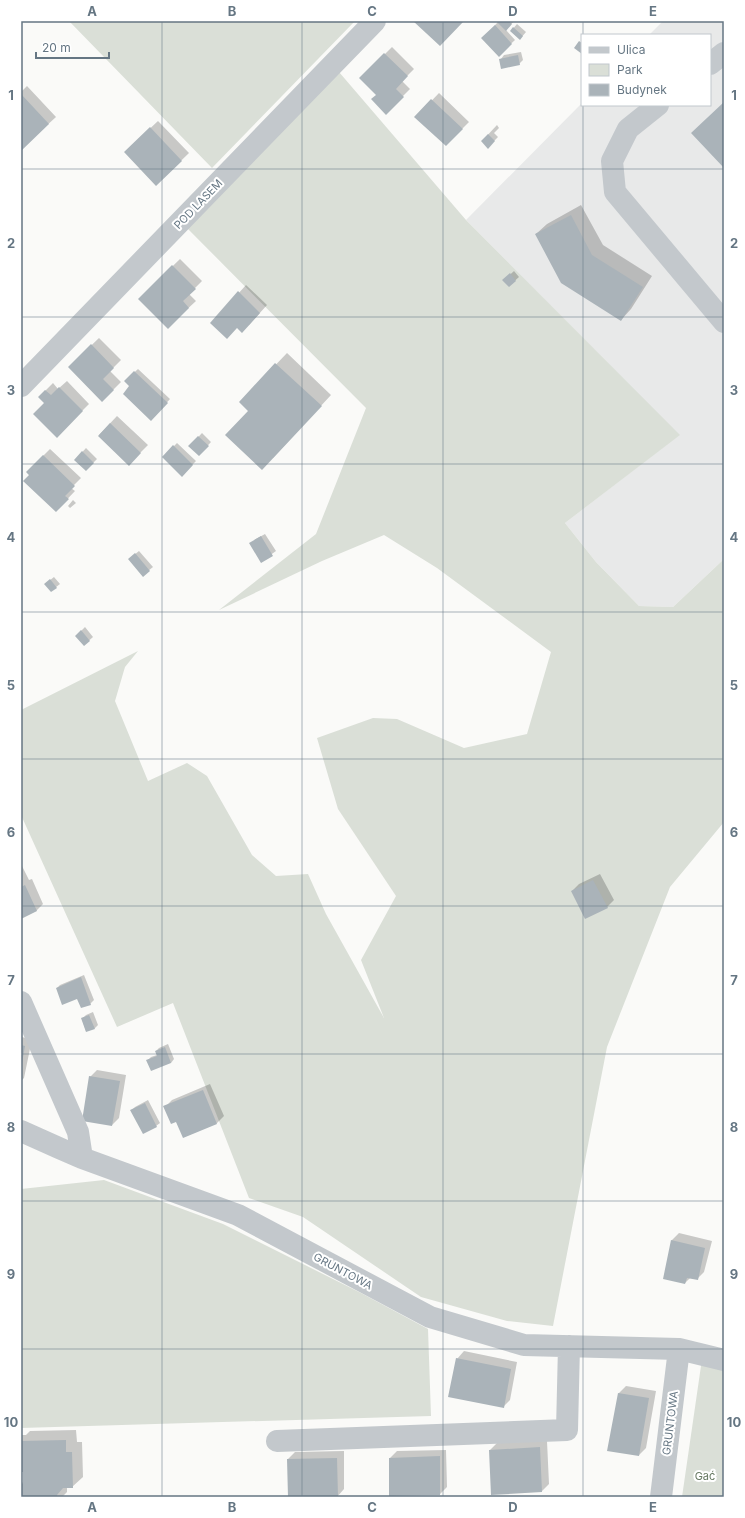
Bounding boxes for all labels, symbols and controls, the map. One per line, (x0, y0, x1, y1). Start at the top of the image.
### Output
text: A (87, 3, 97, 19)
text: B (228, 3, 237, 19)
text: C (367, 3, 377, 19)
text: D (508, 3, 518, 19)
text: E (649, 3, 657, 19)
scale bar (36, 34, 109, 60)
legend (581, 34, 711, 106)
text: 20 m (42, 40, 71, 55)
text: Ulica (617, 42, 645, 57)
text: Park (617, 62, 643, 77)
text: Budynek (617, 82, 667, 97)
text: 1 (8, 87, 14, 103)
text: 1 (731, 87, 737, 103)
street label: POD LASEM (171, 176, 225, 232)
text: 2 (7, 235, 15, 251)
text: 2 (730, 235, 738, 251)
text: 3 (7, 382, 15, 398)
text: 3 (730, 382, 738, 398)
text: 4 (7, 529, 16, 545)
text: 4 (730, 529, 739, 545)
text: 5 (7, 677, 15, 693)
text: 5 (730, 677, 738, 693)
text: 6 (7, 824, 15, 840)
text: 6 (730, 824, 738, 840)
text: 7 (7, 972, 15, 988)
text: 7 (730, 972, 738, 988)
text: 8 (7, 1119, 15, 1135)
text: 8 (730, 1119, 738, 1135)
street label: GRUNTOWA (311, 1250, 375, 1293)
text: 9 (7, 1266, 15, 1282)
text: 9 (730, 1266, 738, 1282)
street label: GRUNTOWA (659, 1390, 681, 1456)
text: 10 (4, 1414, 18, 1430)
text: 10 (727, 1414, 741, 1430)
park label: Gać (695, 1469, 715, 1483)
text: A (87, 1499, 97, 1515)
text: B (228, 1499, 237, 1515)
text: C (367, 1499, 377, 1515)
text: D (508, 1499, 518, 1515)
text: E (649, 1499, 657, 1515)

